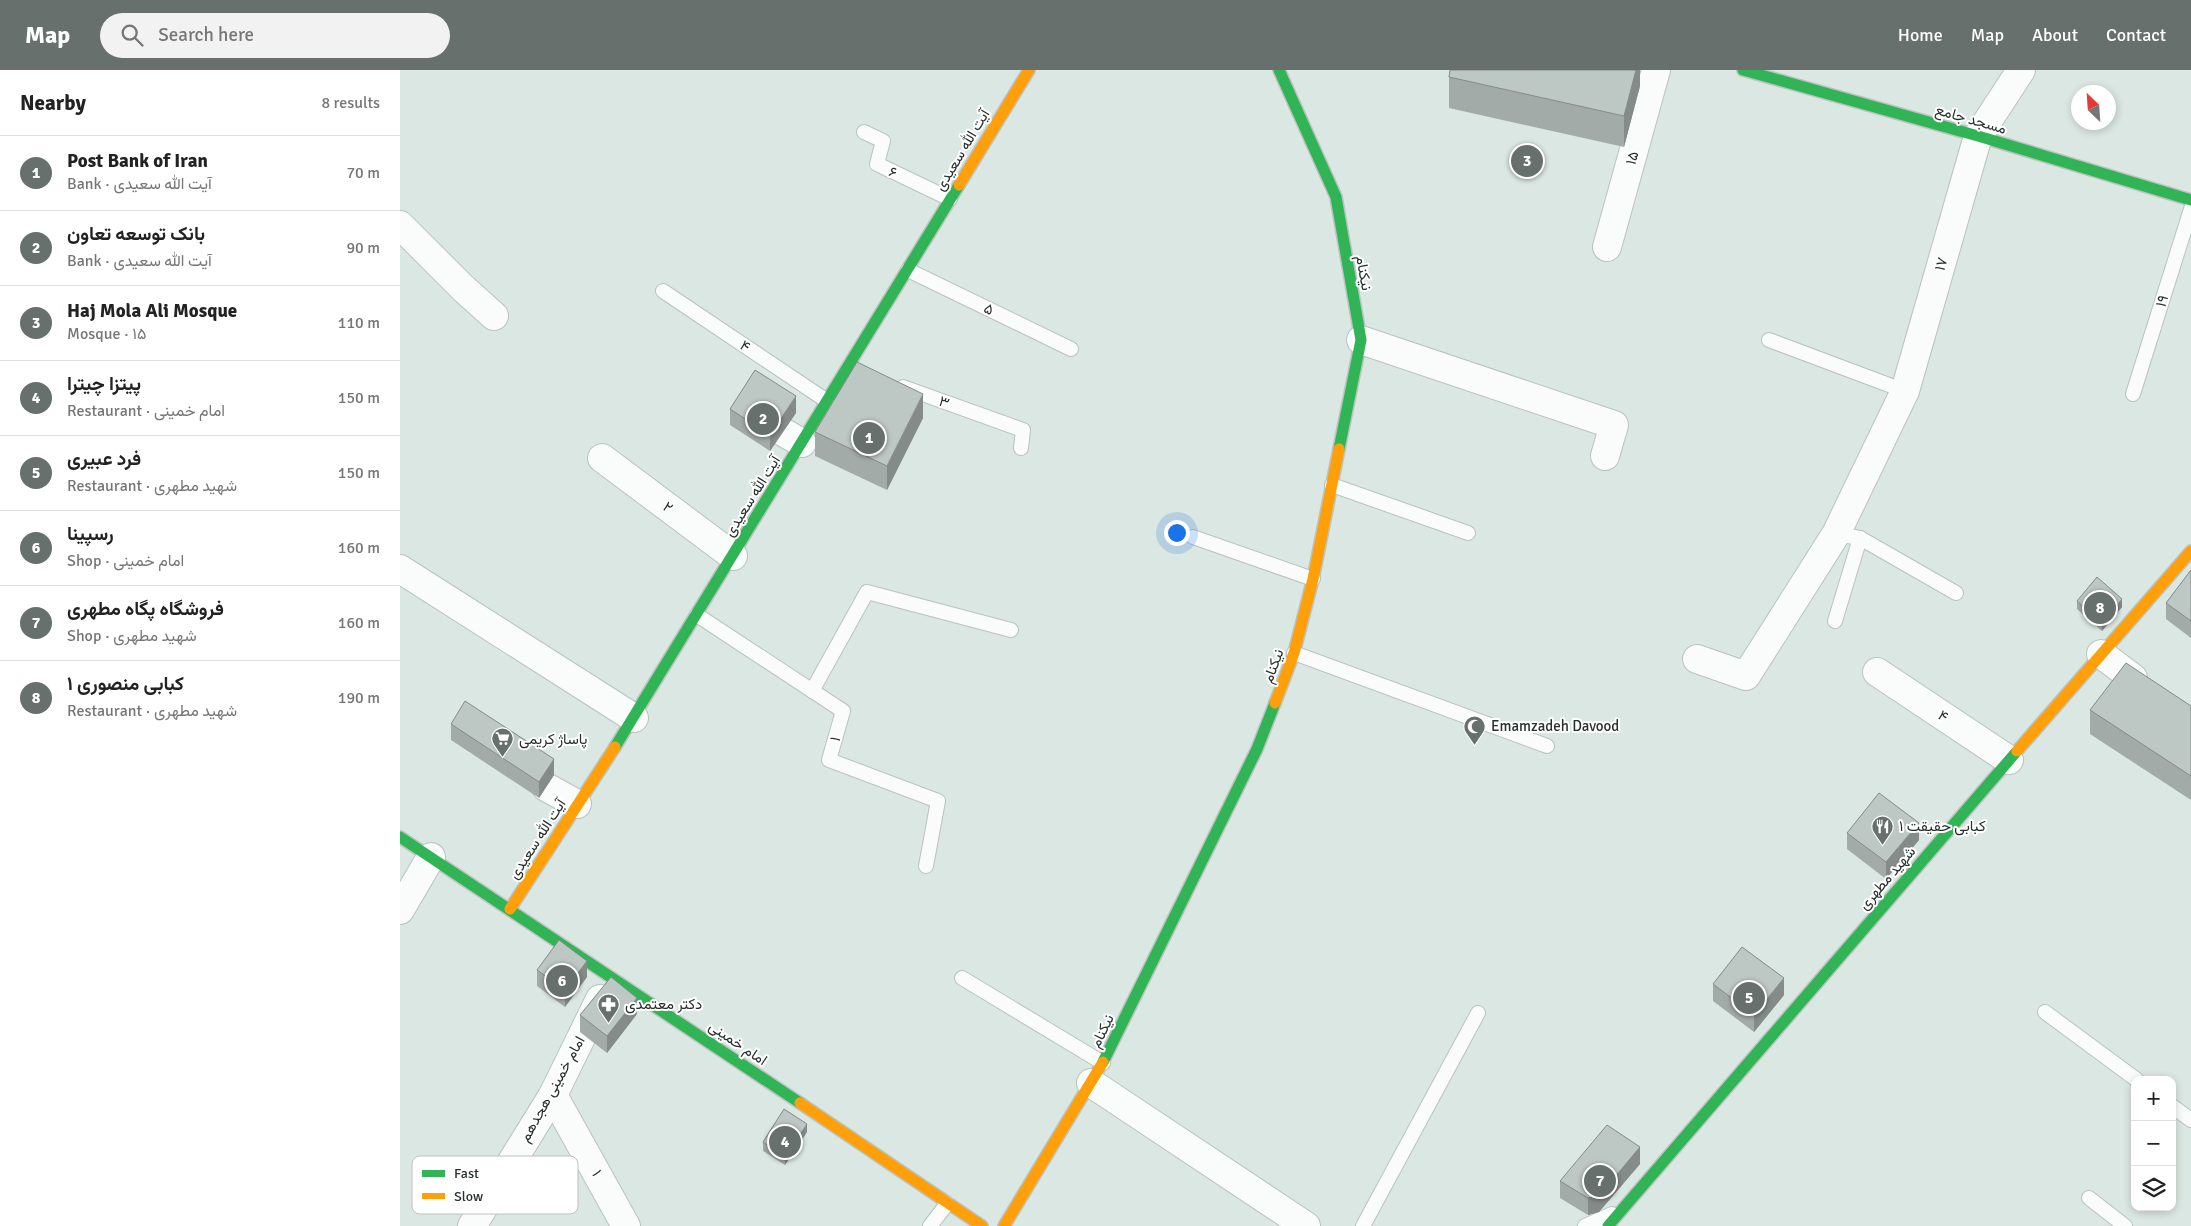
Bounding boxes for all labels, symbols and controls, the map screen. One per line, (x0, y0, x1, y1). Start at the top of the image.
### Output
search box (100, 13, 450, 58)
text: Map (25, 20, 70, 50)
icon: search (118, 21, 146, 49)
text: Search here (158, 23, 254, 47)
text: Home (1898, 24, 1943, 46)
text: Map (1971, 24, 2004, 46)
text: About (2032, 24, 2078, 46)
text: Contact (2106, 24, 2166, 46)
north arrow (2071, 85, 2116, 130)
text: Nearby (20, 90, 86, 116)
text: 8 results (321, 93, 380, 113)
street label: مسجد جامع (1933, 100, 2009, 140)
street label: آیت الله سعیدی (931, 105, 995, 195)
pin: 3 (1511, 142, 1543, 180)
text: Post Bank of Iran (67, 149, 208, 173)
street label: ۱۵ (1622, 149, 1643, 167)
street label: ۶ (886, 162, 900, 182)
text: 1 (32, 163, 40, 183)
text: 70 m (346, 163, 380, 183)
text: Bank · آیت الله سعیدی (67, 174, 212, 194)
text: بانک توسعه تعاون (67, 222, 205, 246)
text: 2 (32, 238, 40, 258)
text: 90 m (346, 238, 380, 258)
text: Bank · آیت الله سعیدی (67, 251, 212, 271)
street label: نیکنام (1351, 254, 1376, 292)
street label: ۱۷ (1931, 255, 1952, 273)
street label: ۱۹ (2152, 293, 2172, 309)
text: Haj Mola Ali Mosque (67, 299, 237, 323)
street label: ۵ (981, 299, 997, 319)
text: 3 (32, 313, 40, 333)
text: 110 m (338, 313, 380, 333)
text: Mosque · ۱۵ (67, 324, 146, 344)
street label: ۴ (736, 336, 754, 356)
text: پیتزا چیترا (67, 372, 141, 396)
text: 4 (32, 388, 40, 408)
text: 150 m (338, 388, 380, 408)
street label: ۳ (936, 392, 952, 412)
pin: 2 (747, 400, 779, 438)
text: Restaurant · امام خمینی (67, 401, 225, 421)
pin: 1 (853, 419, 885, 457)
text: فرد عبیری (67, 447, 141, 471)
street label: آیت الله سعیدی (720, 451, 786, 540)
text: 5 (32, 463, 40, 483)
text: 150 m (338, 463, 380, 483)
text: Restaurant · شهید مطهری (67, 476, 237, 496)
street label: ۲ (659, 497, 677, 517)
your location (1164, 520, 1190, 546)
text: رسپینا (67, 522, 114, 546)
text: 6 (32, 538, 40, 558)
text: 160 m (338, 538, 380, 558)
text: Shop · امام خمینی (67, 551, 184, 571)
pin: 8 (2084, 589, 2116, 627)
text: فروشگاه پگاه مطهری (67, 597, 224, 621)
text: 7 (32, 613, 40, 633)
text: 160 m (338, 613, 380, 633)
text: Shop · شهید مطهری (67, 626, 197, 646)
street label: نیکنام (1259, 646, 1288, 686)
text: کبابی منصوری ۱ (67, 672, 184, 696)
text: 8 (32, 688, 40, 708)
text: 190 m (338, 688, 380, 708)
text: Restaurant · شهید مطهری (67, 701, 237, 721)
street label: ۴ (1934, 706, 1952, 726)
mosque icon: Emamzadeh Davood (1463, 714, 1487, 745)
place label: Emamzadeh Davood (1491, 717, 1619, 735)
supermarket icon: پاساژ کریمی (491, 727, 515, 758)
place label: پاساژ کریمی (519, 730, 587, 749)
street label: ۱ (826, 734, 844, 744)
street label: آیت الله سعیدی (504, 794, 571, 883)
restaurant icon: کبابی حقیقت ۱ (1871, 814, 1895, 845)
place label: کبابی حقیقت ۱ (1899, 817, 1986, 836)
street label: شهید مطهری (1855, 843, 1920, 914)
pin: 6 (546, 962, 578, 1000)
pin: 5 (1733, 979, 1765, 1017)
pharmacy icon: دکتر معتمدی (597, 992, 621, 1023)
place label: دکتر معتمدی (625, 995, 702, 1014)
street label: نیکنام (1086, 1011, 1119, 1051)
street label: امام خمینی (705, 1017, 771, 1070)
street label: امام خمینی هجدهم (515, 1033, 589, 1146)
map controls (2131, 1076, 2176, 1211)
button: + (2131, 1076, 2176, 1121)
button: − (2131, 1121, 2176, 1166)
pin: 4 (769, 1123, 801, 1161)
legend (412, 1156, 578, 1214)
pin: 7 (1584, 1162, 1616, 1200)
text: Fast (454, 1165, 479, 1182)
button: layers (2131, 1166, 2176, 1211)
street label: ۱ (588, 1167, 606, 1179)
text: Slow (454, 1188, 483, 1205)

